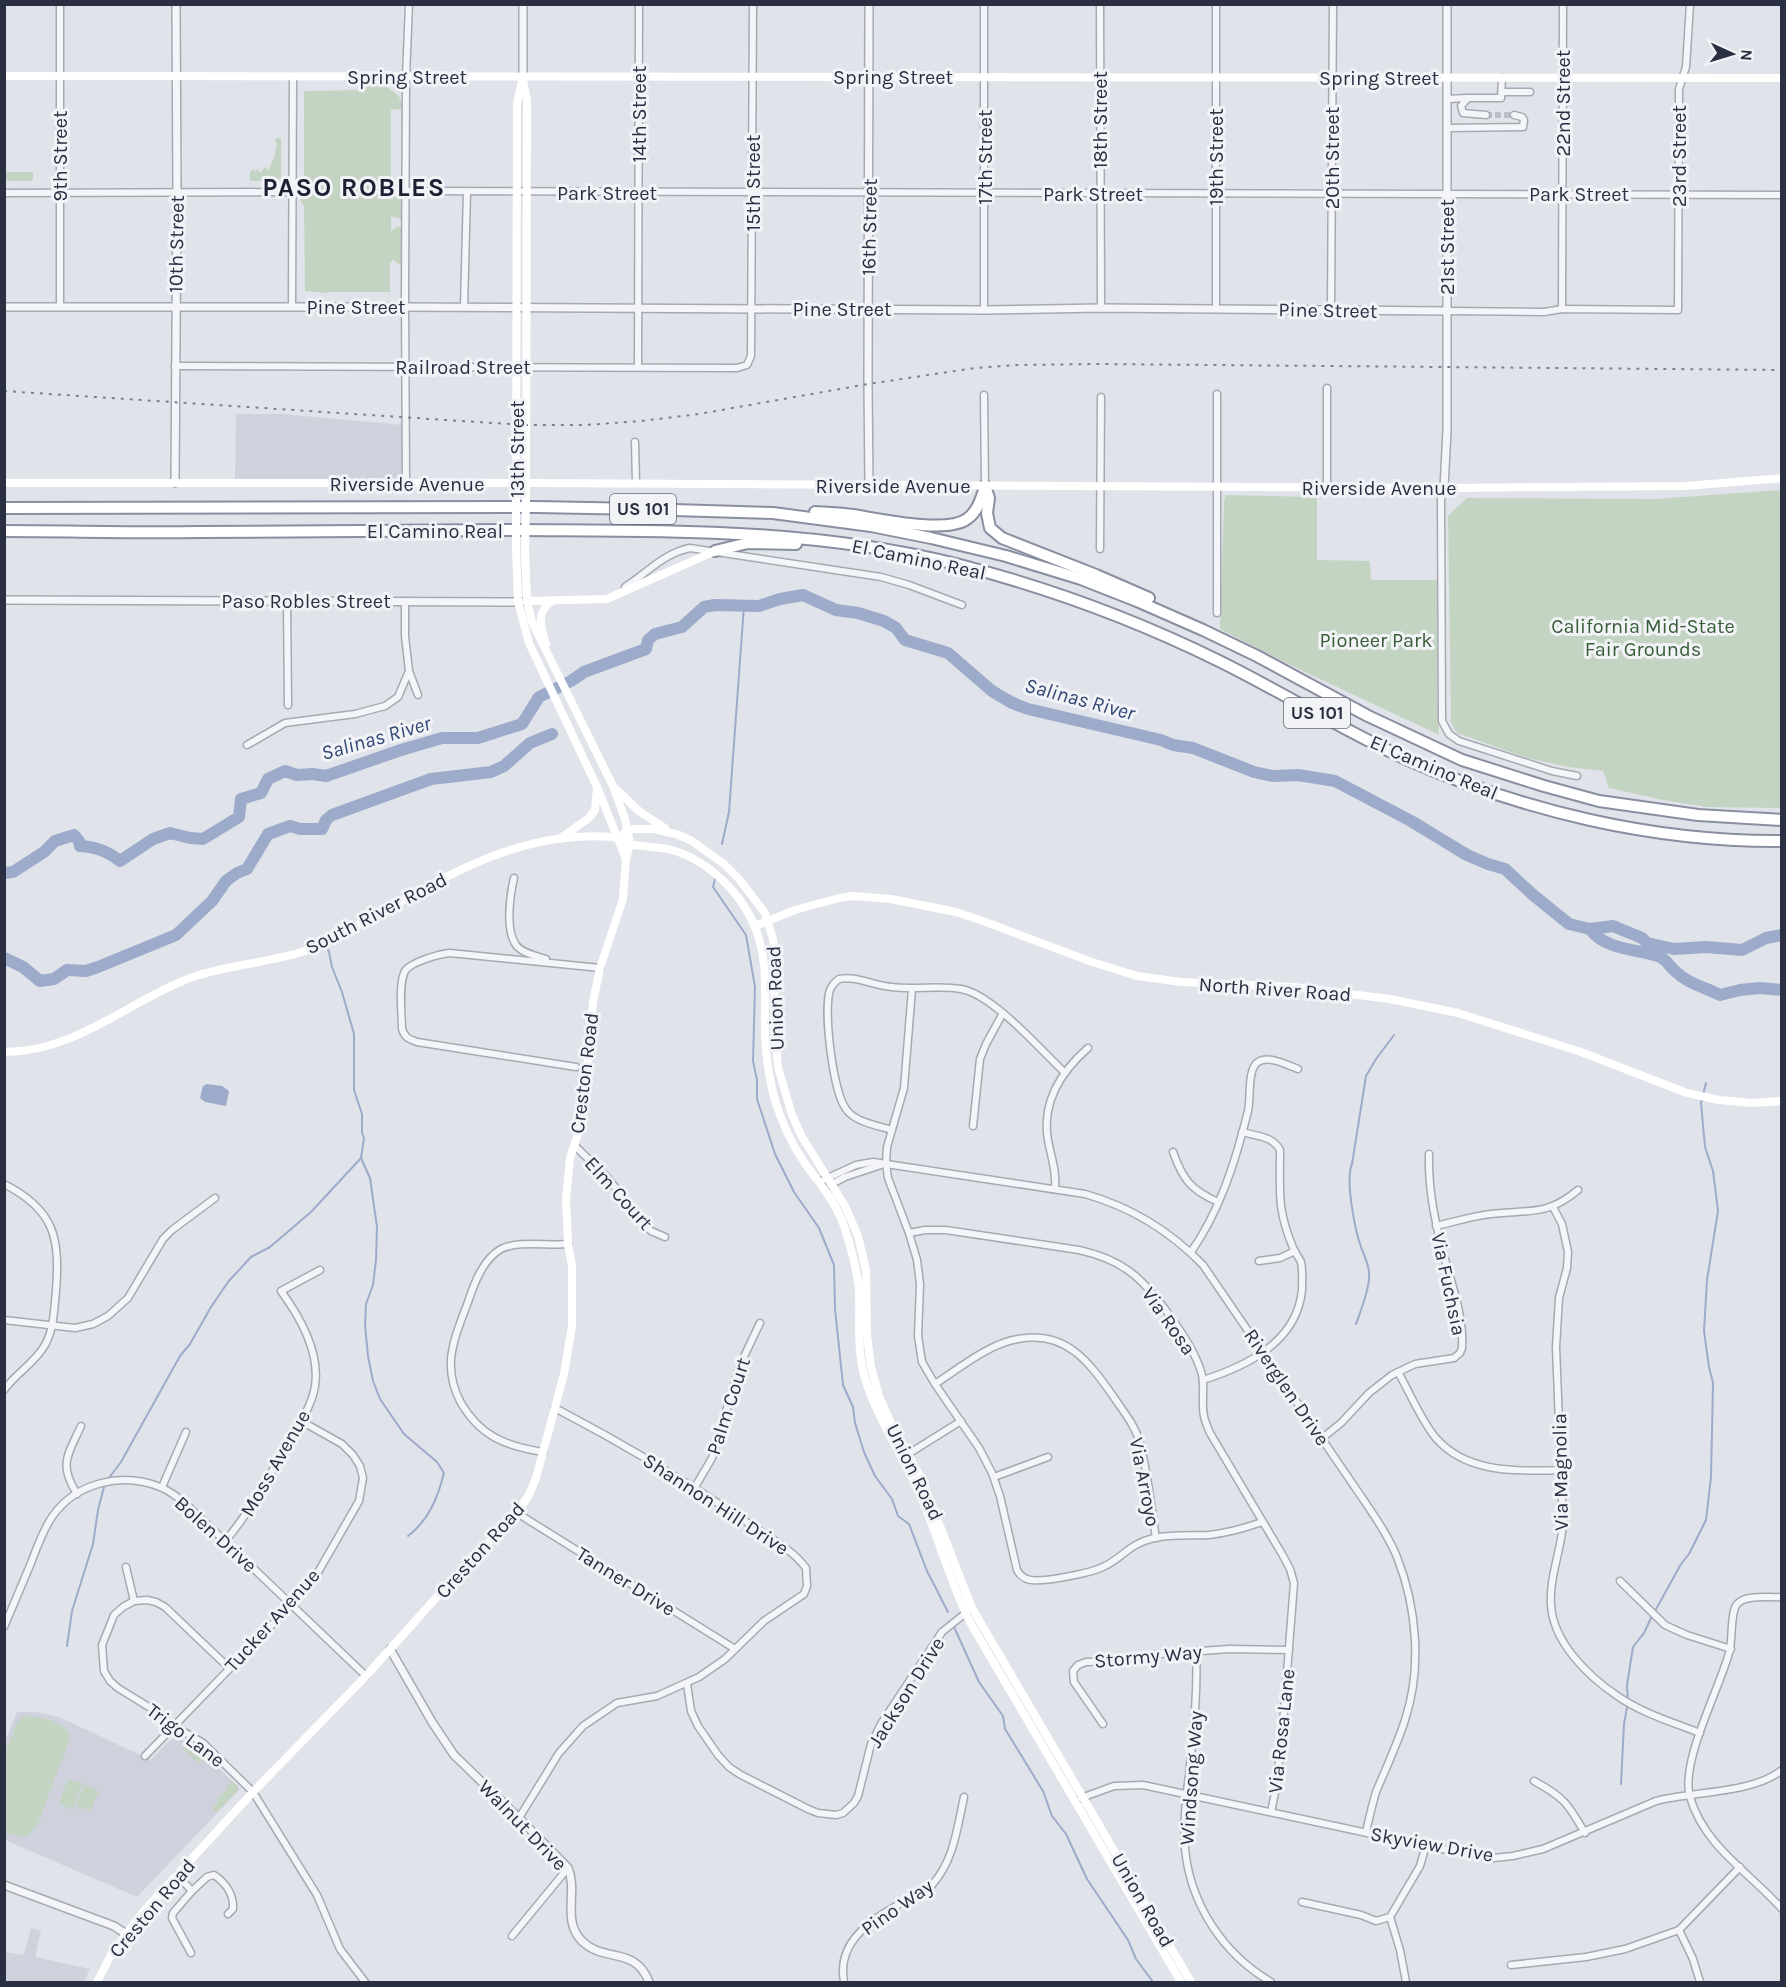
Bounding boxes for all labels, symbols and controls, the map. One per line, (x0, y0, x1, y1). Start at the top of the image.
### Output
north arrow (1702, 24, 1762, 84)
street label: 22nd Street (1552, 49, 1575, 156)
text: N (1737, 49, 1756, 61)
street label: 14th Street (628, 65, 651, 163)
street label: Spring Street (347, 66, 467, 89)
street label: Spring Street (833, 66, 953, 89)
street label: Spring Street (1319, 67, 1439, 90)
street label: 18th Street (1089, 70, 1112, 169)
street label: 23rd Street (1668, 104, 1691, 207)
street label: 20th Street (1321, 106, 1344, 209)
street label: 19th Street (1205, 108, 1228, 206)
street label: 17th Street (974, 109, 997, 205)
street label: 9th Street (49, 110, 72, 201)
street label: 15th Street (742, 134, 765, 232)
district label: PASO ROBLES (262, 172, 446, 203)
street label: 16th Street (857, 178, 882, 276)
street label: Park Street (557, 182, 658, 205)
street label: Park Street (1043, 183, 1144, 206)
street label: Park Street (1529, 183, 1630, 206)
street label: 10th Street (164, 194, 189, 293)
street label: 21st Street (1436, 199, 1459, 295)
street label: Pine Street (306, 296, 406, 319)
street label: Pine Street (792, 298, 892, 321)
street label: Pine Street (1278, 298, 1378, 323)
street label: Railroad Street (395, 356, 531, 379)
street label: 13th Street (506, 400, 529, 498)
street label: Riverside Avenue (330, 473, 484, 496)
street label: Riverside Avenue (816, 475, 970, 498)
street label: Riverside Avenue (1302, 477, 1456, 500)
road number: US 101 (610, 494, 676, 524)
street label: El Camino Real (367, 520, 503, 543)
street label: El Camino Real (850, 534, 988, 585)
street label: Paso Robles Street (221, 590, 391, 613)
park label: California Mid-State Fair Grounds (1551, 615, 1735, 661)
park label: Pioneer Park (1319, 629, 1433, 652)
water label: Salinas River (1022, 673, 1138, 725)
road number: US 101 (1284, 698, 1350, 728)
water label: Salinas River (318, 711, 434, 765)
street label: El Camino Real (1367, 730, 1501, 805)
street label: South River Road (301, 868, 451, 959)
street label: Union Road (762, 945, 789, 1051)
street label: North River Road (1198, 973, 1352, 1006)
street label: Creston Road (566, 1011, 603, 1135)
street label: Elm Court (580, 1152, 658, 1235)
street label: Via Fuchsia (1426, 1230, 1471, 1338)
street label: Via Rosa (1137, 1283, 1200, 1360)
street label: Riverglen Drive (1239, 1324, 1334, 1450)
street label: Palm Court (702, 1354, 755, 1458)
street label: Moss Avenue (236, 1406, 315, 1521)
street label: Via Magnolia (1548, 1413, 1573, 1531)
street label: Union Road (881, 1420, 948, 1524)
street label: Via Arroyo (1125, 1436, 1164, 1529)
street label: Shannon Hill Drive (639, 1449, 793, 1560)
street label: Bolen Drive (170, 1491, 262, 1577)
street label: Creston Road (431, 1497, 530, 1603)
street label: Tanner Drive (572, 1542, 679, 1621)
street label: Tucker Avenue (220, 1564, 325, 1676)
street label: Jackson Drive (863, 1633, 949, 1752)
street label: Stormy Way (1093, 1640, 1203, 1673)
street label: Via Rosa Lane (1264, 1668, 1299, 1794)
street label: Trigo Lane (142, 1699, 229, 1772)
street label: Windsong Way (1175, 1710, 1208, 1846)
street label: Walnut Drive (474, 1775, 572, 1875)
street label: Skyview Drive (1369, 1822, 1495, 1867)
street label: Union Road (1106, 1849, 1179, 1951)
street label: Creston Road (104, 1854, 200, 1962)
street label: Pino Way (857, 1874, 938, 1940)

